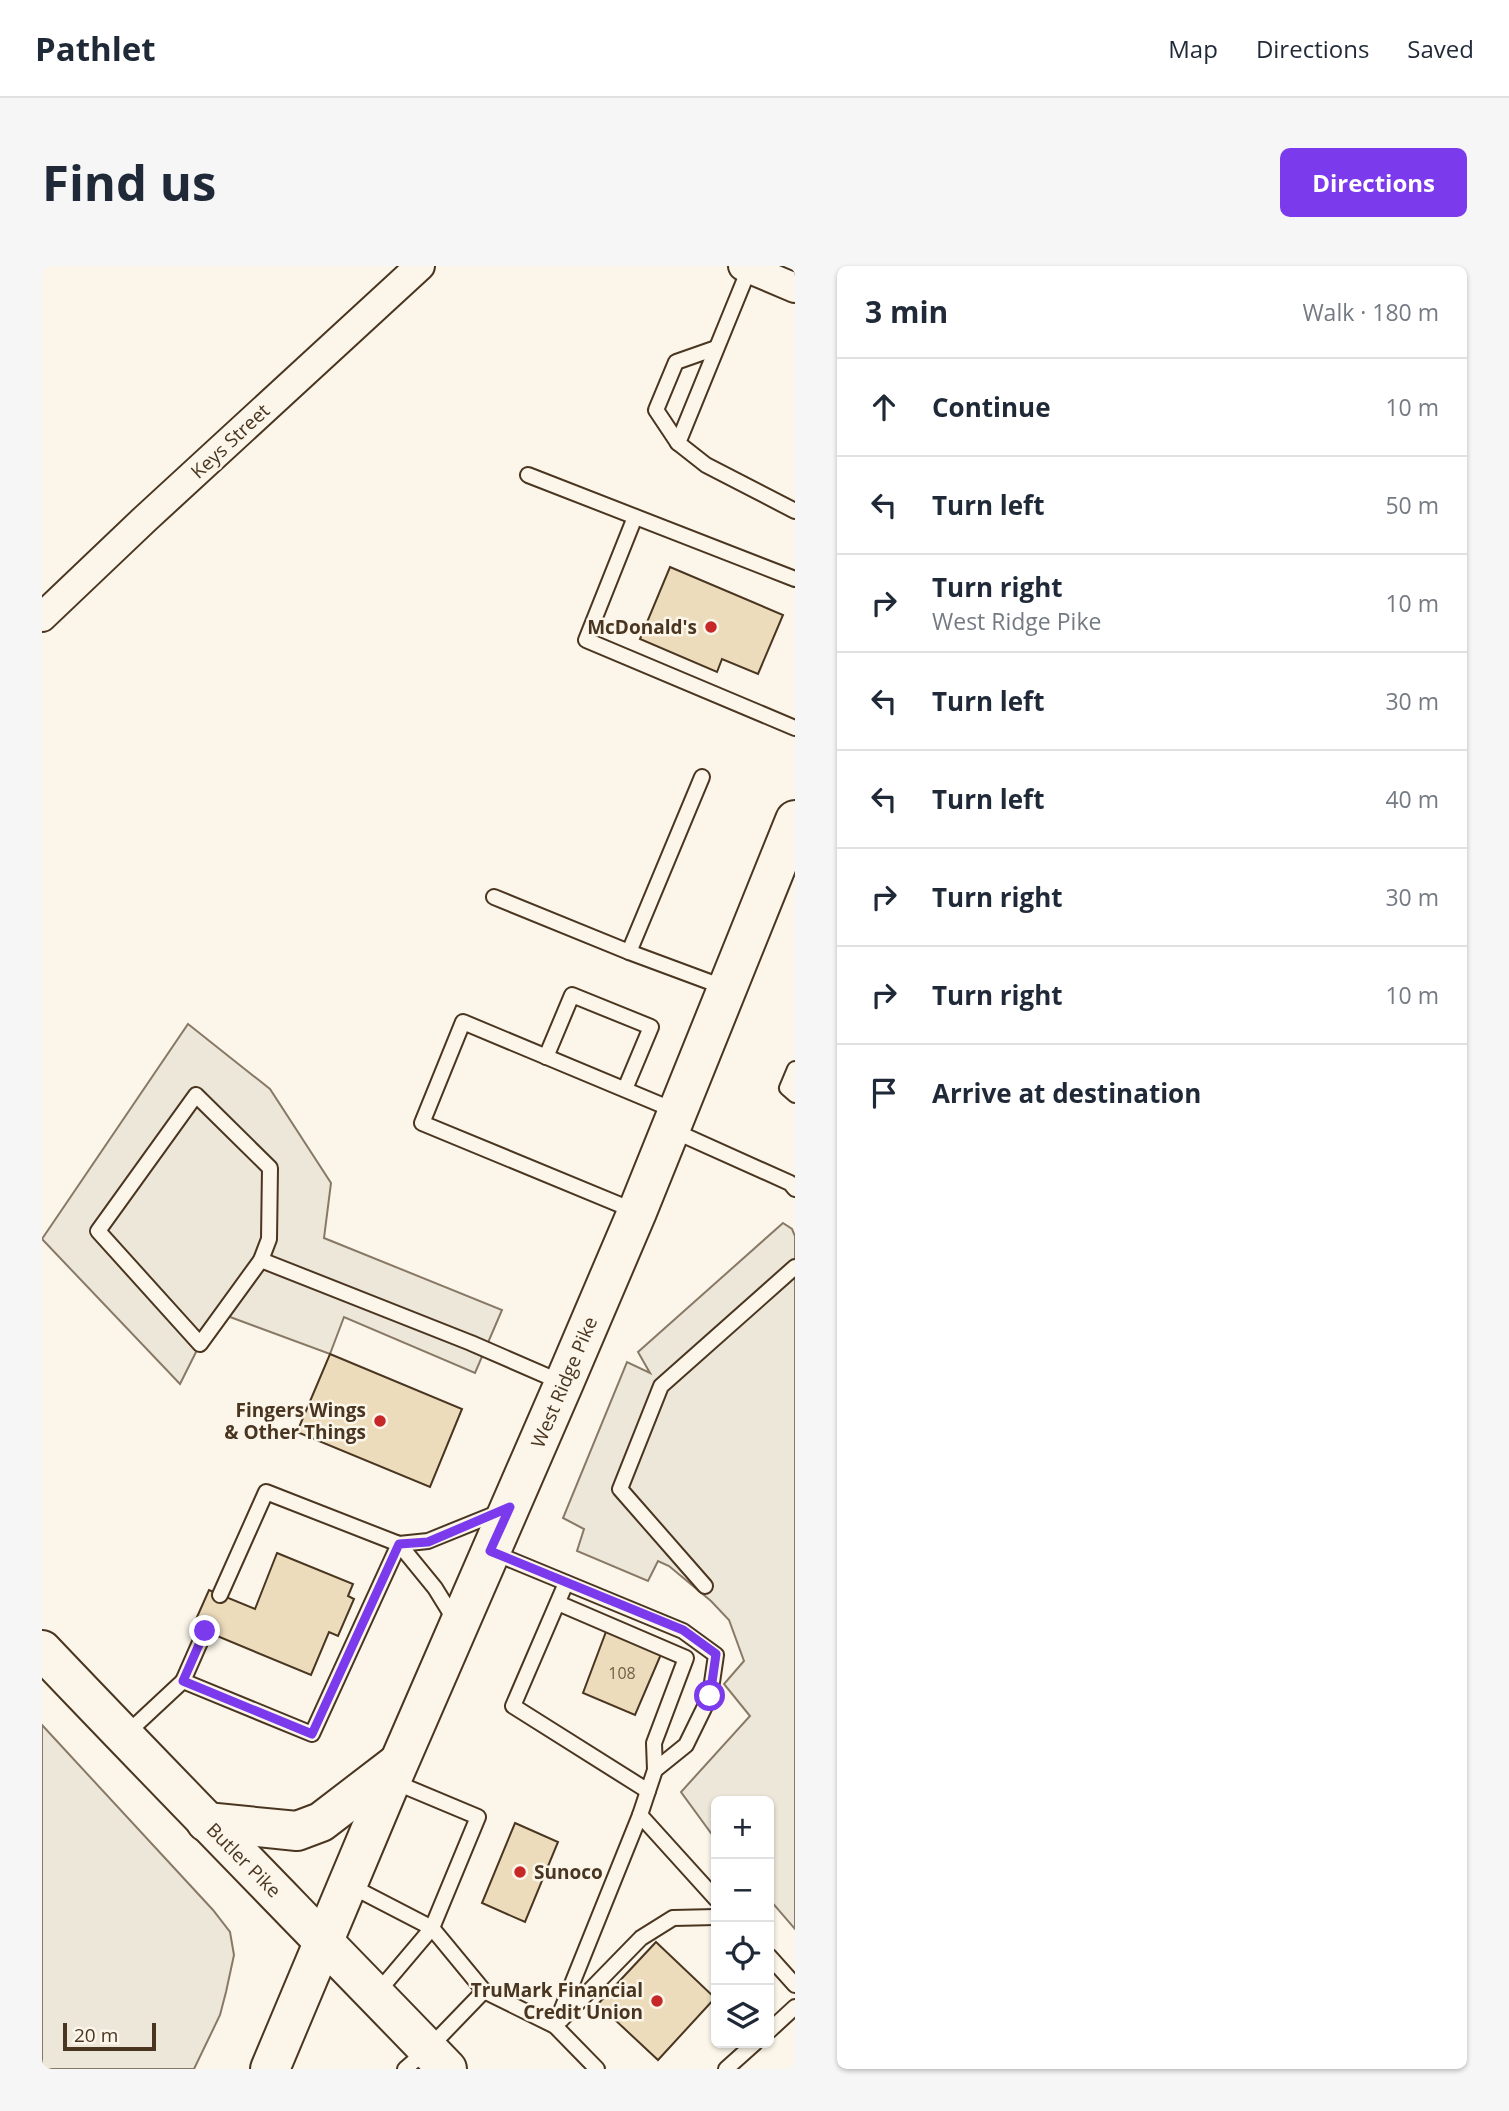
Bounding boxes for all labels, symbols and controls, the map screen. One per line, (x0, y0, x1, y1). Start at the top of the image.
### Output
text: Pathlet (35, 26, 156, 71)
text: Map (1168, 32, 1218, 65)
text: Directions (1256, 32, 1369, 65)
text: Saved (1407, 32, 1474, 65)
button: Directions (1280, 148, 1467, 217)
text: Find us (42, 149, 216, 215)
text: 3 min (865, 291, 948, 332)
text: Walk · 180 m (1302, 296, 1439, 328)
icon: ahead (865, 388, 903, 426)
text: Continue (932, 389, 1051, 425)
text: 10 m (1385, 391, 1439, 423)
street label: Keys Street (185, 398, 275, 484)
icon: left (865, 486, 903, 524)
text: Turn left (932, 487, 1044, 523)
text: 50 m (1385, 489, 1439, 521)
text: Turn right (932, 569, 1063, 605)
icon: right (865, 584, 903, 622)
text: 10 m (1385, 587, 1439, 619)
text: West Ridge Pike (932, 605, 1101, 637)
place label: McDonald's (587, 614, 697, 640)
marker: McDonald's (703, 619, 719, 635)
icon: left (865, 682, 903, 720)
text: Turn left (932, 683, 1044, 719)
text: 30 m (1385, 685, 1439, 717)
icon: left (865, 780, 903, 818)
text: Turn left (932, 781, 1044, 817)
text: 40 m (1385, 783, 1439, 815)
icon: right (865, 878, 903, 916)
text: Turn right (932, 879, 1063, 915)
text: 30 m (1385, 881, 1439, 913)
icon: right (865, 976, 903, 1014)
text: Turn right (932, 977, 1063, 1013)
text: 10 m (1385, 979, 1439, 1011)
icon: arrive (865, 1074, 903, 1112)
text: Arrive at destination (932, 1075, 1201, 1111)
street label: West Ridge Pike (525, 1313, 603, 1451)
place label: Fingers Wings & Other Things (224, 1397, 366, 1445)
marker: Fingers Wings & Other Things (372, 1413, 388, 1429)
route end (189, 1615, 220, 1646)
house number: 108 (608, 1662, 636, 1684)
route start (694, 1680, 725, 1711)
map controls (711, 1796, 774, 2048)
button: + (711, 1796, 774, 1859)
street label: Butler Pike (201, 1817, 287, 1903)
place label: Sunoco (534, 1859, 603, 1885)
button: − (711, 1859, 774, 1922)
marker: Sunoco (512, 1864, 528, 1880)
button: locate (711, 1922, 774, 1985)
place label: TruMark Financial Credit Union (471, 1977, 643, 2025)
button: layers (711, 1985, 774, 2048)
marker: TruMark Financial Credit Union (649, 1993, 665, 2009)
scale bar (63, 2020, 156, 2052)
text: 20 m (74, 2022, 118, 2048)

